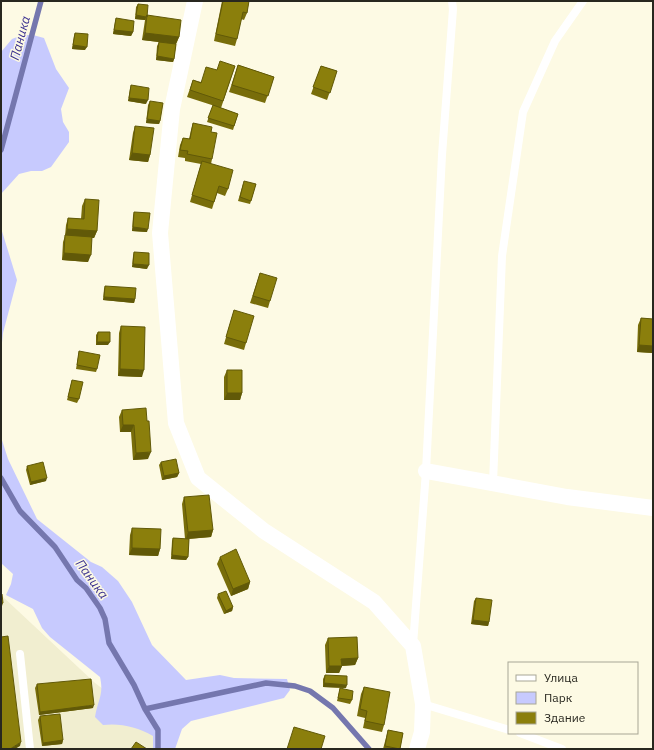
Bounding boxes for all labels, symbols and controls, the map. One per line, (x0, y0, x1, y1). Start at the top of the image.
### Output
water label: Паника (6, 14, 34, 62)
water label: Паника (72, 556, 112, 602)
legend (508, 662, 638, 734)
text: Улица (544, 670, 578, 685)
text: Парк (544, 690, 573, 705)
text: Здание (544, 710, 586, 725)

